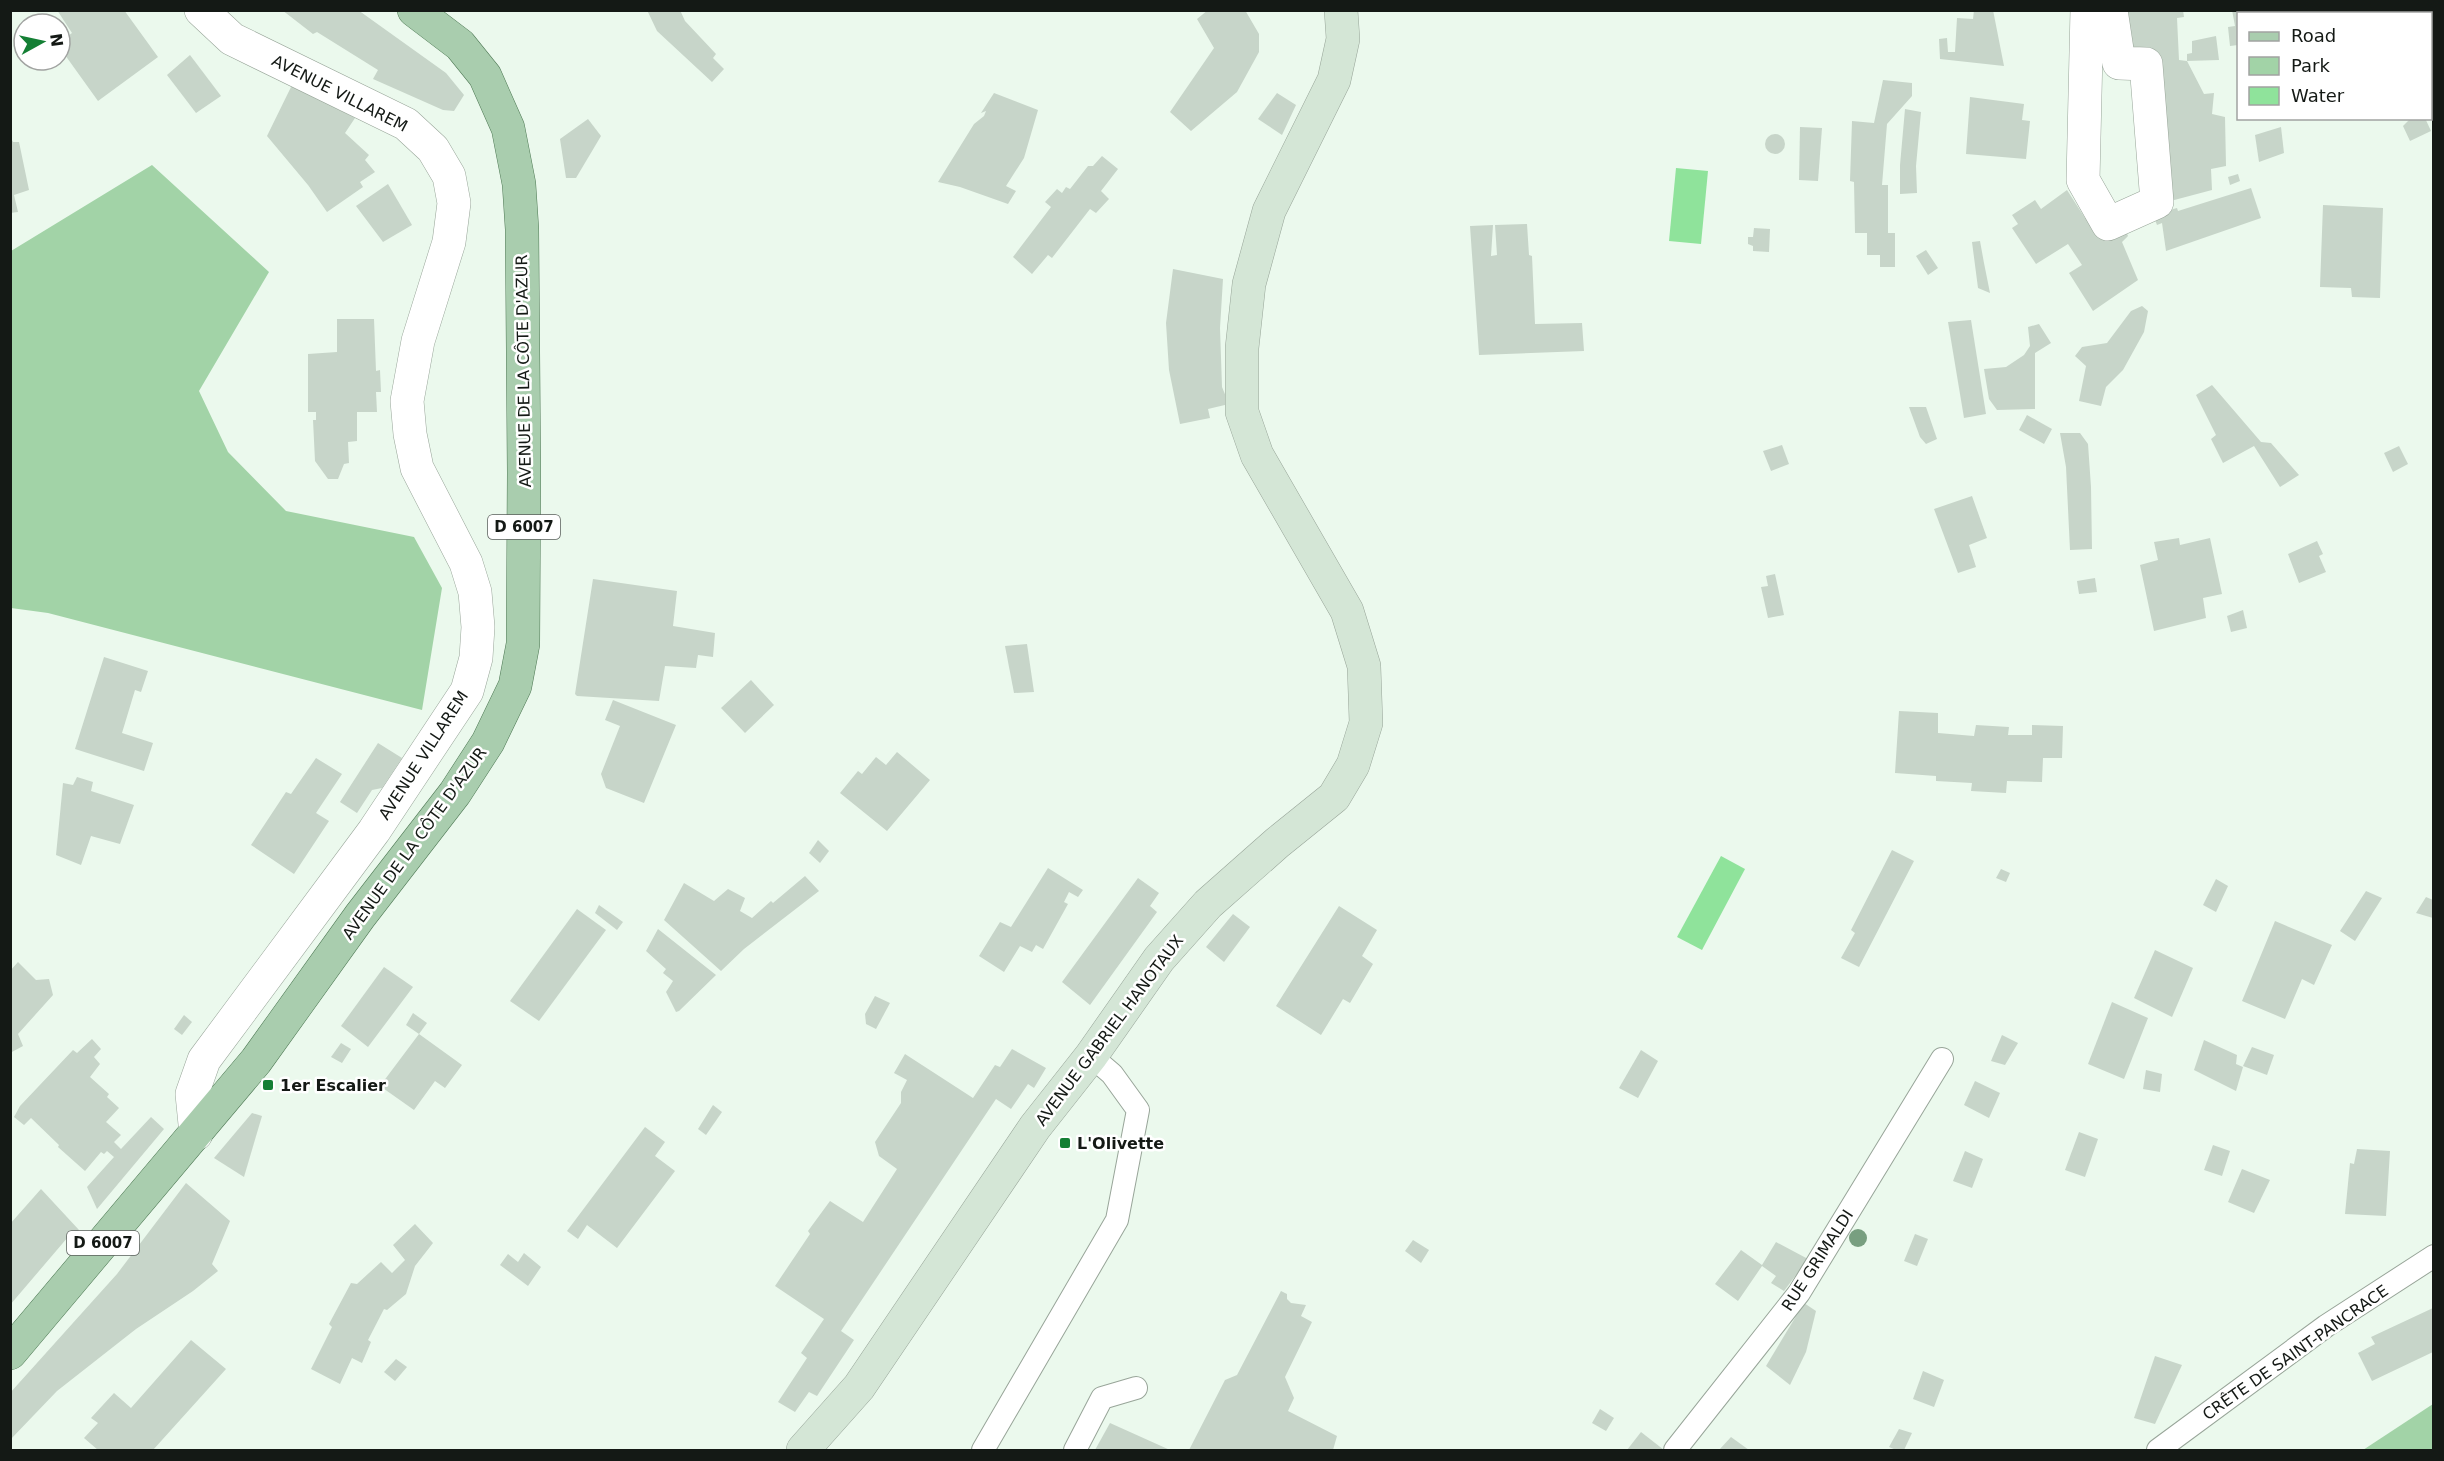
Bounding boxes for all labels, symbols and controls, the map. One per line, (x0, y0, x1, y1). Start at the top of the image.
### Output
north arrow (12, 12, 72, 72)
legend (2237, 12, 2432, 120)
text: Road (2291, 25, 2336, 46)
text: N (46, 32, 67, 48)
street label: AVENUE VILLAREM (269, 51, 411, 136)
text: Park (2291, 55, 2330, 76)
text: Water (2291, 85, 2345, 106)
street label: AVENUE DE LA CÔTE D'AZUR (512, 254, 535, 488)
road number: D 6007 (488, 515, 560, 539)
street label: AVENUE VILLAREM (375, 687, 472, 823)
street label: AVENUE DE LA CÔTE D'AZUR (338, 744, 491, 943)
street label: AVENUE GABRIEL HANOTAUX (1031, 931, 1187, 1129)
place label: 1er Escalier (280, 1076, 386, 1095)
marker: 1er Escalier (261, 1078, 275, 1092)
place label: L'Olivette (1077, 1134, 1164, 1153)
marker: L'Olivette (1058, 1136, 1072, 1150)
street label: RUE GRIMALDI (1778, 1206, 1857, 1314)
road number: D 6007 (67, 1231, 139, 1255)
street label: CRÊTE DE SAINT-PANCRACE (2199, 1281, 2392, 1424)

